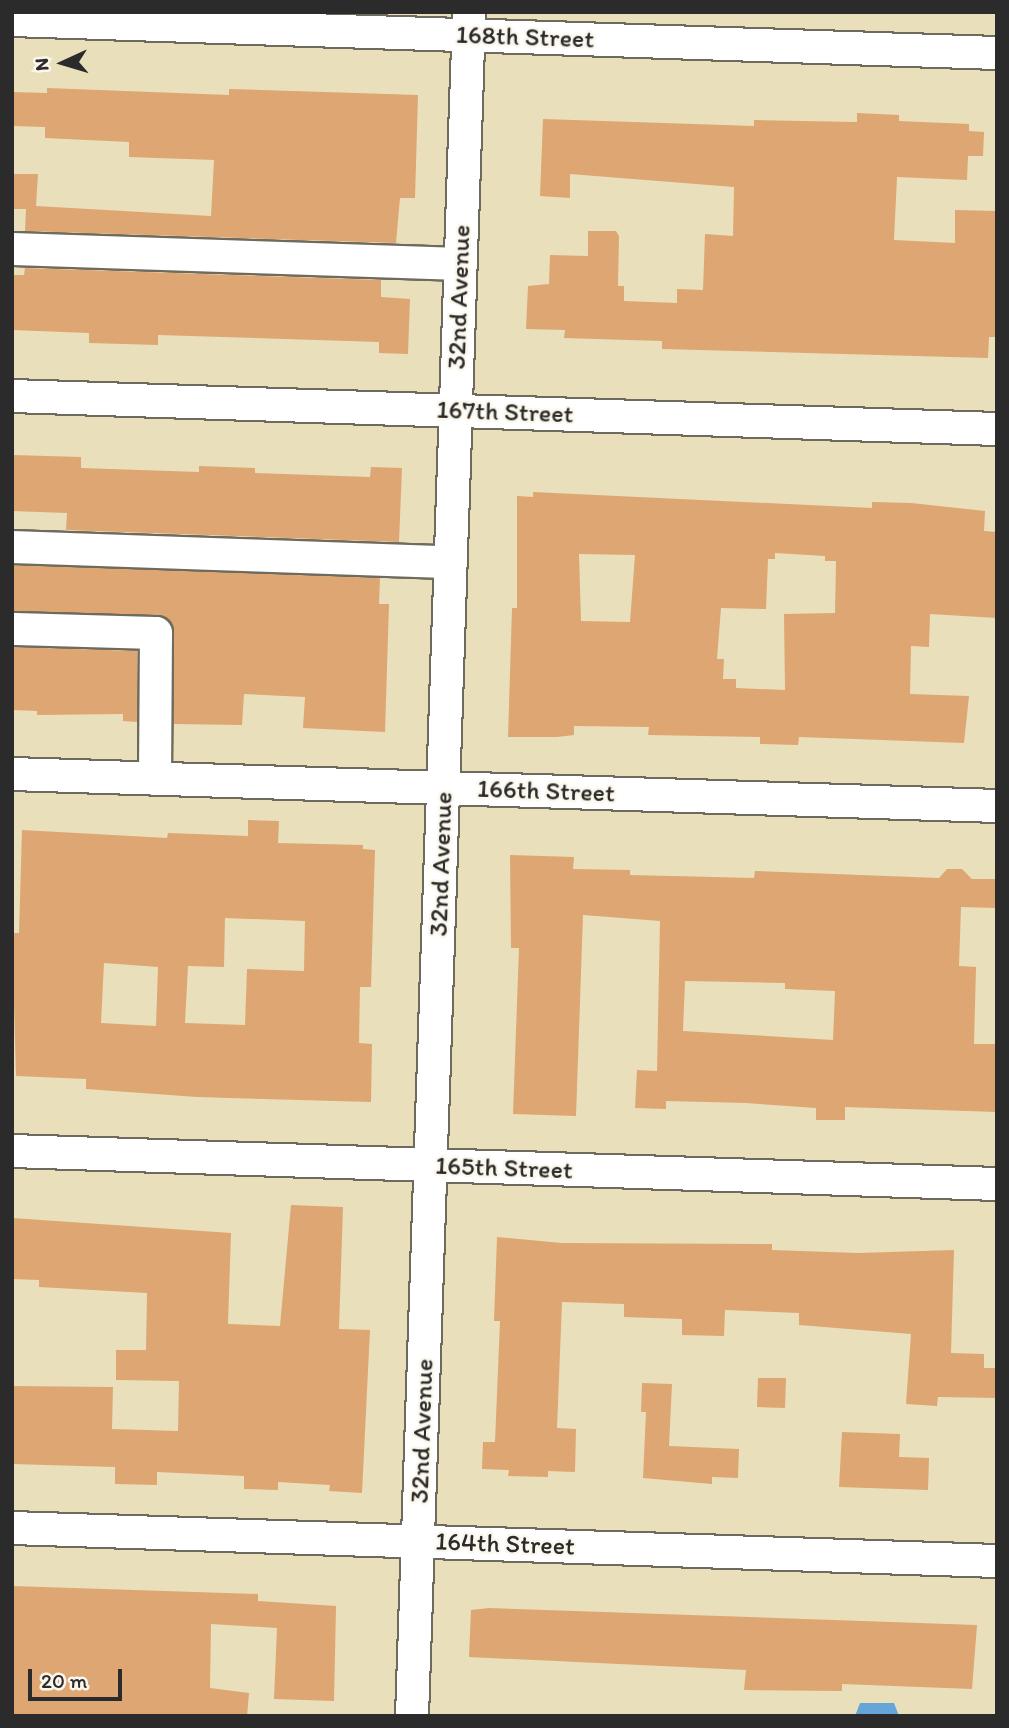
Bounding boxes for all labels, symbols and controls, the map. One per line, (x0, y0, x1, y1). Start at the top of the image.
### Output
street label: 168th Street (456, 19, 594, 55)
north arrow (28, 28, 98, 98)
text: N (30, 57, 53, 72)
street label: 32nd Avenue (441, 225, 477, 369)
street label: 167th Street (436, 394, 574, 430)
street label: 166th Street (477, 773, 615, 809)
street label: 32nd Avenue (423, 792, 459, 936)
street label: 165th Street (435, 1150, 573, 1186)
street label: 32nd Avenue (404, 1359, 440, 1503)
street label: 164th Street (435, 1526, 575, 1562)
scale bar (32, 1654, 126, 1698)
text: 20 m (41, 1668, 87, 1693)

